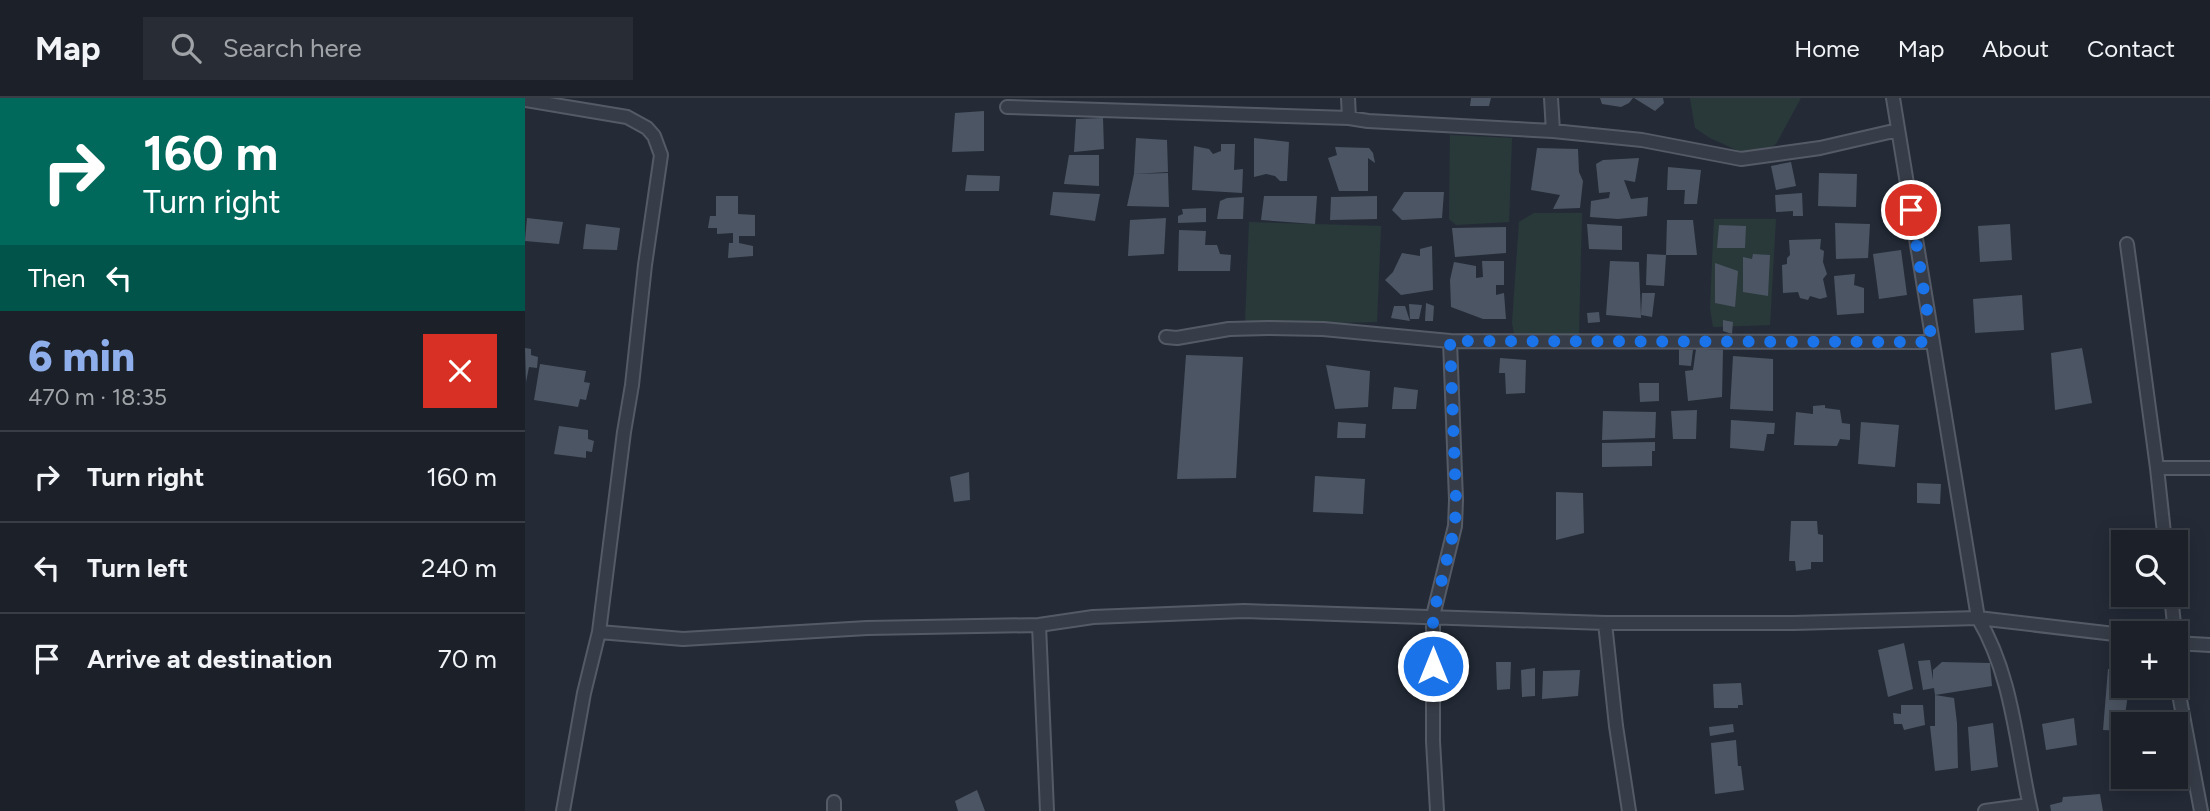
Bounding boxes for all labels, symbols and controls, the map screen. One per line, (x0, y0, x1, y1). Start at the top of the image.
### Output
search box (143, 17, 633, 80)
text: Map (35, 29, 101, 68)
icon: search (167, 29, 205, 67)
text: Search here (223, 32, 362, 64)
text: Home (1794, 34, 1860, 63)
text: Map (1898, 34, 1944, 63)
text: About (1982, 34, 2049, 63)
text: Contact (2087, 34, 2175, 63)
text: 160 m (143, 123, 278, 182)
icon: right (28, 126, 119, 217)
pin (1881, 180, 1941, 240)
text: Turn right (143, 183, 281, 221)
icon: arrive (1892, 191, 1930, 229)
icon: left (100, 259, 138, 297)
text: Then (28, 262, 86, 294)
text: 6 min (28, 331, 135, 382)
button: close (423, 334, 497, 408)
text: 470 m · 18:35 (28, 383, 167, 411)
icon: right (28, 458, 66, 496)
text: Turn right (87, 461, 204, 493)
text: 160 m (426, 461, 497, 493)
map controls (2111, 530, 2188, 789)
button: search (2111, 530, 2188, 607)
icon: left (28, 549, 66, 587)
text: Turn left (87, 552, 188, 584)
text: 240 m (421, 552, 497, 584)
button: + (2111, 621, 2188, 698)
position arrow (1396, 629, 1470, 703)
icon: arrive (28, 640, 66, 678)
text: Arrive at destination (87, 643, 332, 675)
text: 70 m (438, 643, 497, 675)
button: − (2111, 712, 2188, 789)

